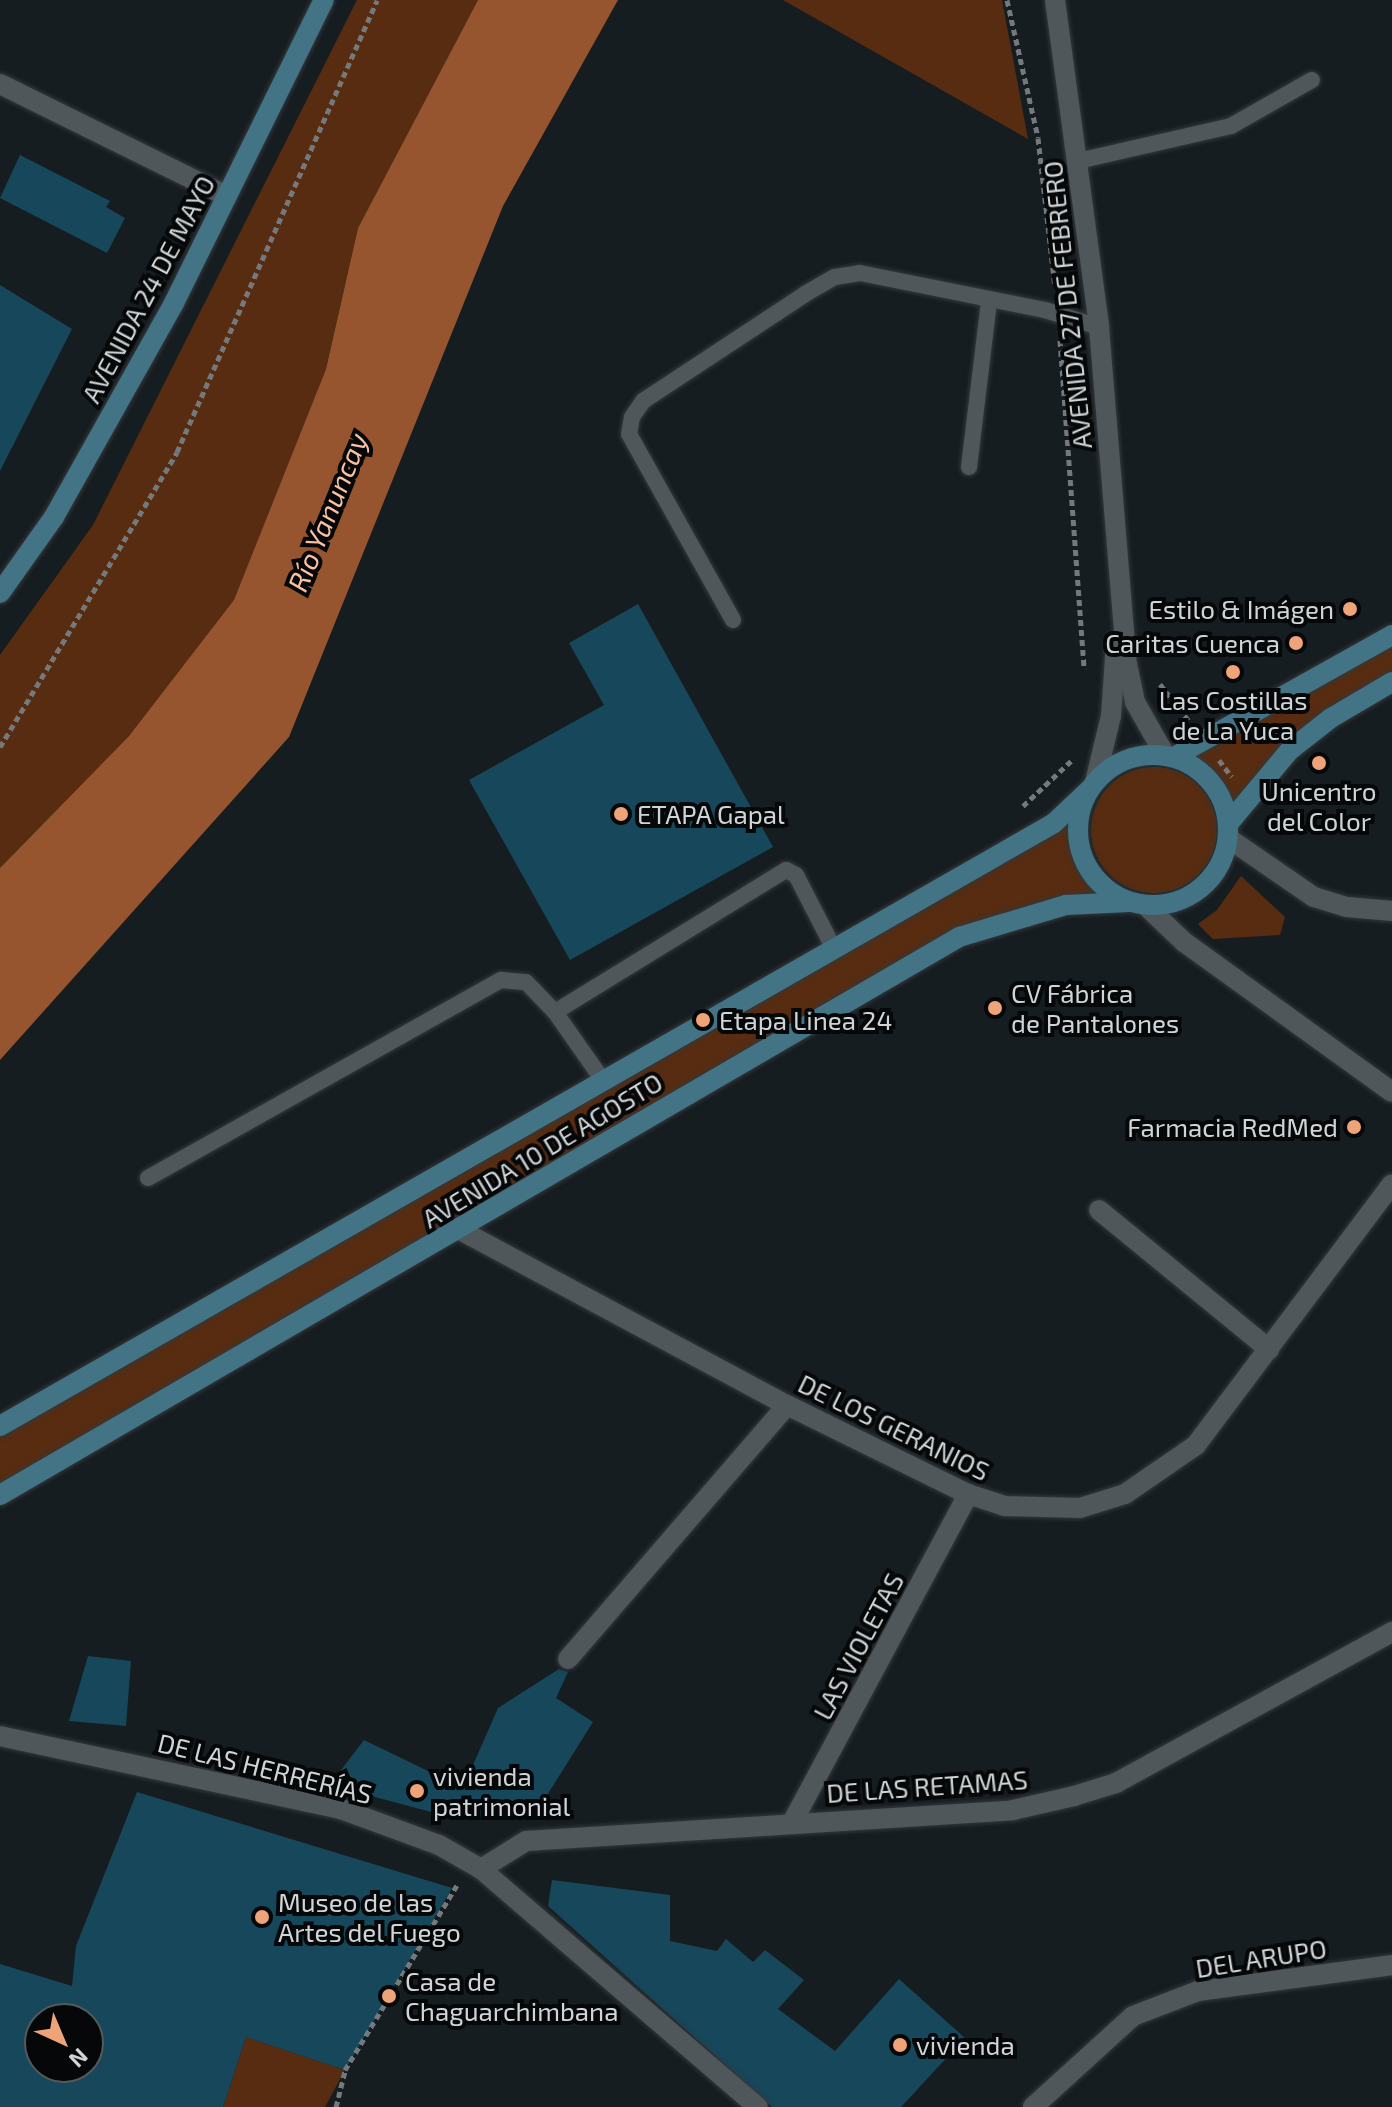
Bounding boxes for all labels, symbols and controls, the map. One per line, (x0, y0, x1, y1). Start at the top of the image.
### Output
street label: AVENIDA 27 DE FEBRERO (1036, 159, 1098, 451)
street label: AVENIDA 24 DE MAYO (75, 170, 221, 408)
water label: Río Yanuncay (280, 427, 374, 597)
place label: Estilo & Imágen (1148, 593, 1334, 625)
marker: Estilo & Imágen (1341, 600, 1359, 618)
place label: Caritas Cuenca (1105, 627, 1280, 659)
marker: Caritas Cuenca (1287, 634, 1305, 652)
marker: Las Costillas de La Yuca (1224, 663, 1242, 681)
place label: Las Costillas de La Yuca (1159, 684, 1307, 746)
marker: Unicentro del Color (1310, 754, 1328, 772)
place label: Unicentro del Color (1261, 775, 1377, 836)
place label: ETAPA Gapal (637, 798, 785, 830)
marker: ETAPA Gapal (612, 805, 630, 823)
place label: CV Fábrica de Pantalones (1011, 977, 1179, 1038)
marker: CV Fábrica de Pantalones (986, 999, 1004, 1017)
place label: Etapa Linea 24 (719, 1004, 892, 1036)
marker: Etapa Linea 24 (694, 1011, 712, 1029)
street label: AVENIDA 10 DE AGOSTO (416, 1066, 668, 1234)
place label: Farmacia RedMed (1127, 1111, 1338, 1143)
marker: Farmacia RedMed (1345, 1118, 1363, 1136)
street label: DE LOS GERANIOS (793, 1367, 995, 1487)
street label: LAS VIOLETAS (806, 1567, 910, 1725)
street label: DE LAS HERRERÍAS (155, 1726, 375, 1810)
place label: vivienda patrimonial (433, 1760, 570, 1822)
street label: DE LAS RETAMAS (825, 1763, 1029, 1809)
marker: vivienda patrimonial (408, 1782, 426, 1800)
place label: Museo de las Artes del Fuego (278, 1886, 461, 1948)
marker: Museo de las Artes del Fuego (253, 1908, 271, 1926)
street label: DEL ARUPO (1193, 1932, 1329, 1984)
place label: Casa de Chaguarchimbana (405, 1965, 618, 2026)
marker: Casa de Chaguarchimbana (380, 1987, 398, 2005)
north arrow (24, 2003, 104, 2083)
place label: vivienda (916, 2029, 1015, 2061)
marker: vivienda (891, 2036, 909, 2054)
text: N (65, 2044, 94, 2074)

